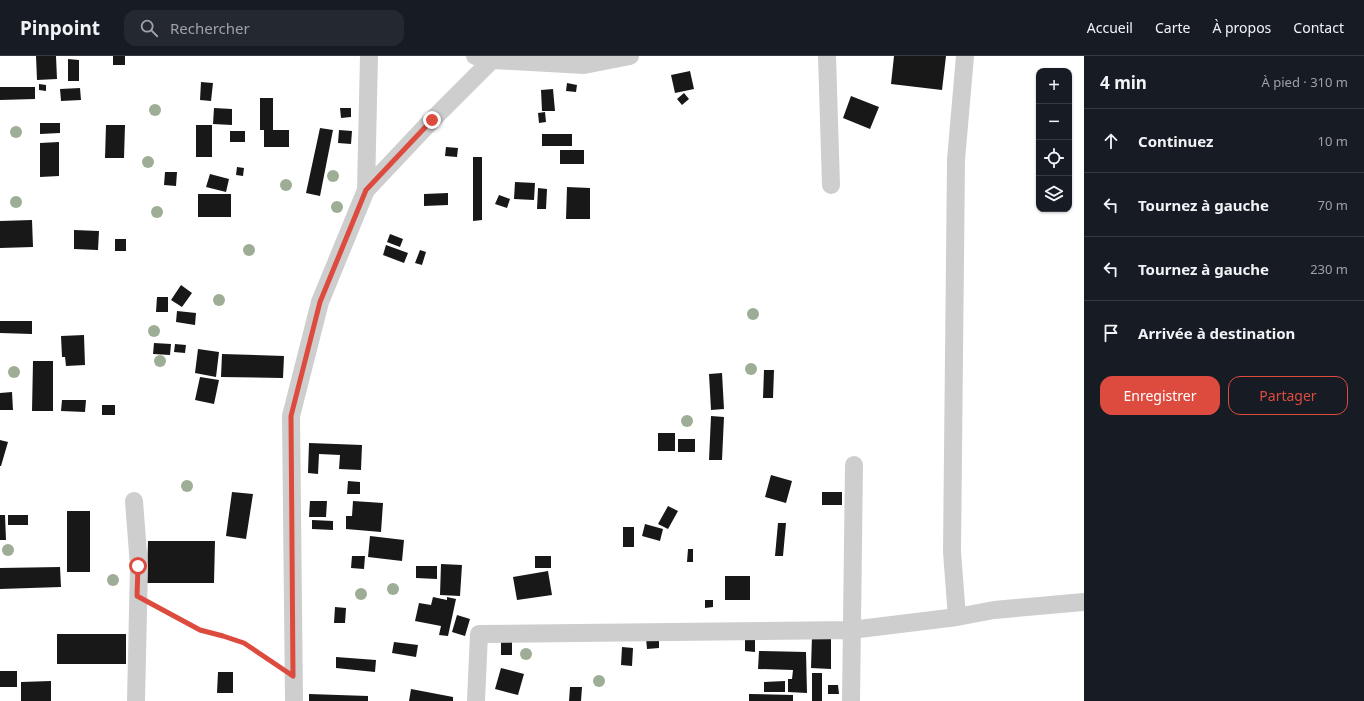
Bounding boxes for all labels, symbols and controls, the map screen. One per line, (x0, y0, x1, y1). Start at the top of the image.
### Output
search box (124, 10, 404, 46)
text: Pinpoint (20, 15, 100, 41)
icon: search (138, 17, 160, 39)
text: Rechercher (170, 18, 250, 38)
text: Accueil (1087, 18, 1133, 37)
text: Carte (1155, 18, 1190, 37)
text: À propos (1212, 18, 1271, 37)
text: Contact (1293, 18, 1344, 37)
map controls (1036, 68, 1072, 212)
button: + (1036, 68, 1072, 104)
text: 4 min (1100, 71, 1147, 94)
text: À pied · 310 m (1262, 73, 1348, 91)
button: − (1036, 104, 1072, 140)
route end (423, 111, 441, 129)
icon: ahead (1100, 130, 1122, 152)
text: Continuez (1138, 131, 1213, 151)
text: 10 m (1318, 132, 1348, 150)
button: locate (1036, 140, 1072, 176)
button: layers (1036, 176, 1072, 212)
icon: left (1100, 194, 1122, 216)
text: Tournez à gauche (1138, 195, 1269, 215)
text: 70 m (1318, 196, 1348, 214)
icon: left (1100, 258, 1122, 280)
text: Tournez à gauche (1138, 259, 1269, 279)
text: 230 m (1310, 260, 1348, 278)
icon: arrive (1100, 322, 1122, 344)
text: Arrivée à destination (1138, 323, 1295, 343)
button: Enregistrer (1100, 376, 1220, 415)
button: Partager (1228, 376, 1348, 415)
route start (129, 557, 147, 575)

